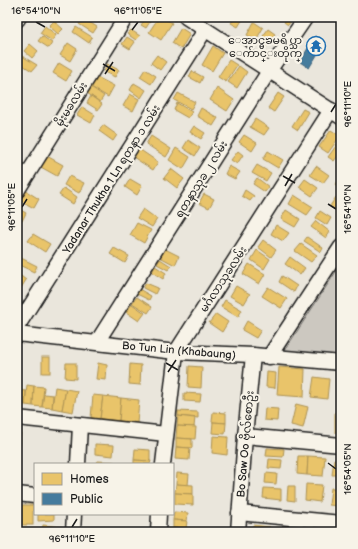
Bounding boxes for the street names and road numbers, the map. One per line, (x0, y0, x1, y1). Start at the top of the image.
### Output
street label: မိုးမခလမ်း (52, 79, 92, 130)
street label: Yadanar Thukha 1 Ln ရတနာ ၁ လမ်း (59, 102, 165, 258)
street label: ရတနာသုခ ၂ လမ်း (172, 138, 232, 221)
street label: မင်္ဂလာသုခလမ်း (197, 243, 251, 316)
street label: Bo Tun Lin (Khabaung) (122, 339, 236, 362)
street label: Bo Saw Oo ဗိုလ်စောဦး (233, 390, 259, 498)

